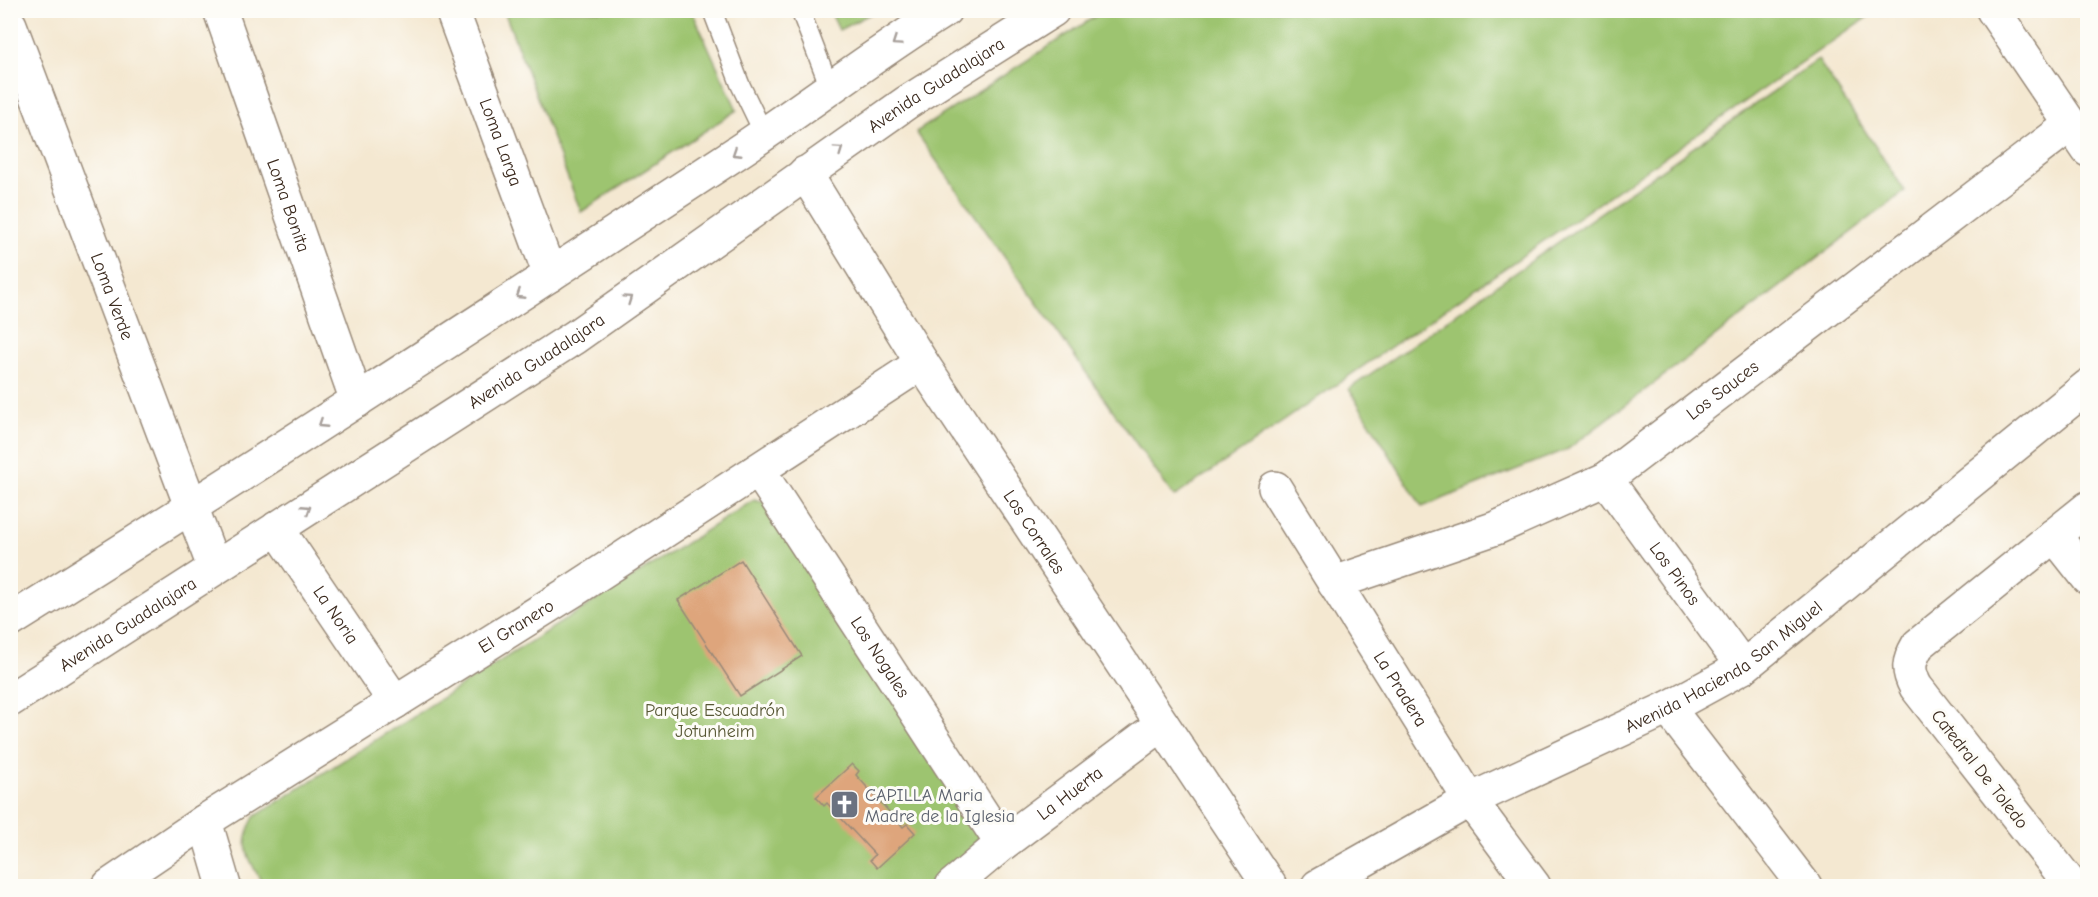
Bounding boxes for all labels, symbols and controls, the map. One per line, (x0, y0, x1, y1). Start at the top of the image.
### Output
street label: Avenida Guadalajara (864, 33, 1009, 138)
one-way arrow (891, 35, 902, 46)
street label: Loma Larga (475, 96, 526, 189)
one-way arrow (731, 146, 742, 157)
one-way arrow (832, 146, 843, 157)
street label: Loma Bonita (262, 156, 314, 255)
street label: Loma Verde (86, 250, 138, 343)
one-way arrow (516, 287, 526, 299)
one-way arrow (621, 295, 632, 306)
street label: Avenida Guadalajara (464, 309, 609, 414)
street label: Los Sauces (1683, 356, 1763, 425)
one-way arrow (317, 417, 328, 428)
street label: Los Corrales (999, 486, 1069, 578)
one-way arrow (300, 505, 311, 516)
street label: Los Pinos (1645, 538, 1704, 609)
street label: Avenida Guadalajara (56, 573, 201, 676)
street label: La Noria (308, 582, 363, 648)
street label: El Granero (475, 595, 558, 658)
street label: Avenida Hacienda San Miguel (1622, 597, 1827, 737)
street label: Los Nogales (846, 613, 914, 702)
street label: La Pradera (1369, 648, 1432, 731)
park label: Parque Escuadrón Jotunheim (645, 700, 785, 742)
street label: Catedral De Toledo (1927, 706, 2033, 833)
street label: La Huerta (1033, 762, 1107, 825)
place label: CAPILLA Maria Madre de la Iglesia (865, 785, 1015, 827)
church icon: CAPILLA Maria Madre de la Iglesia (828, 789, 860, 821)

